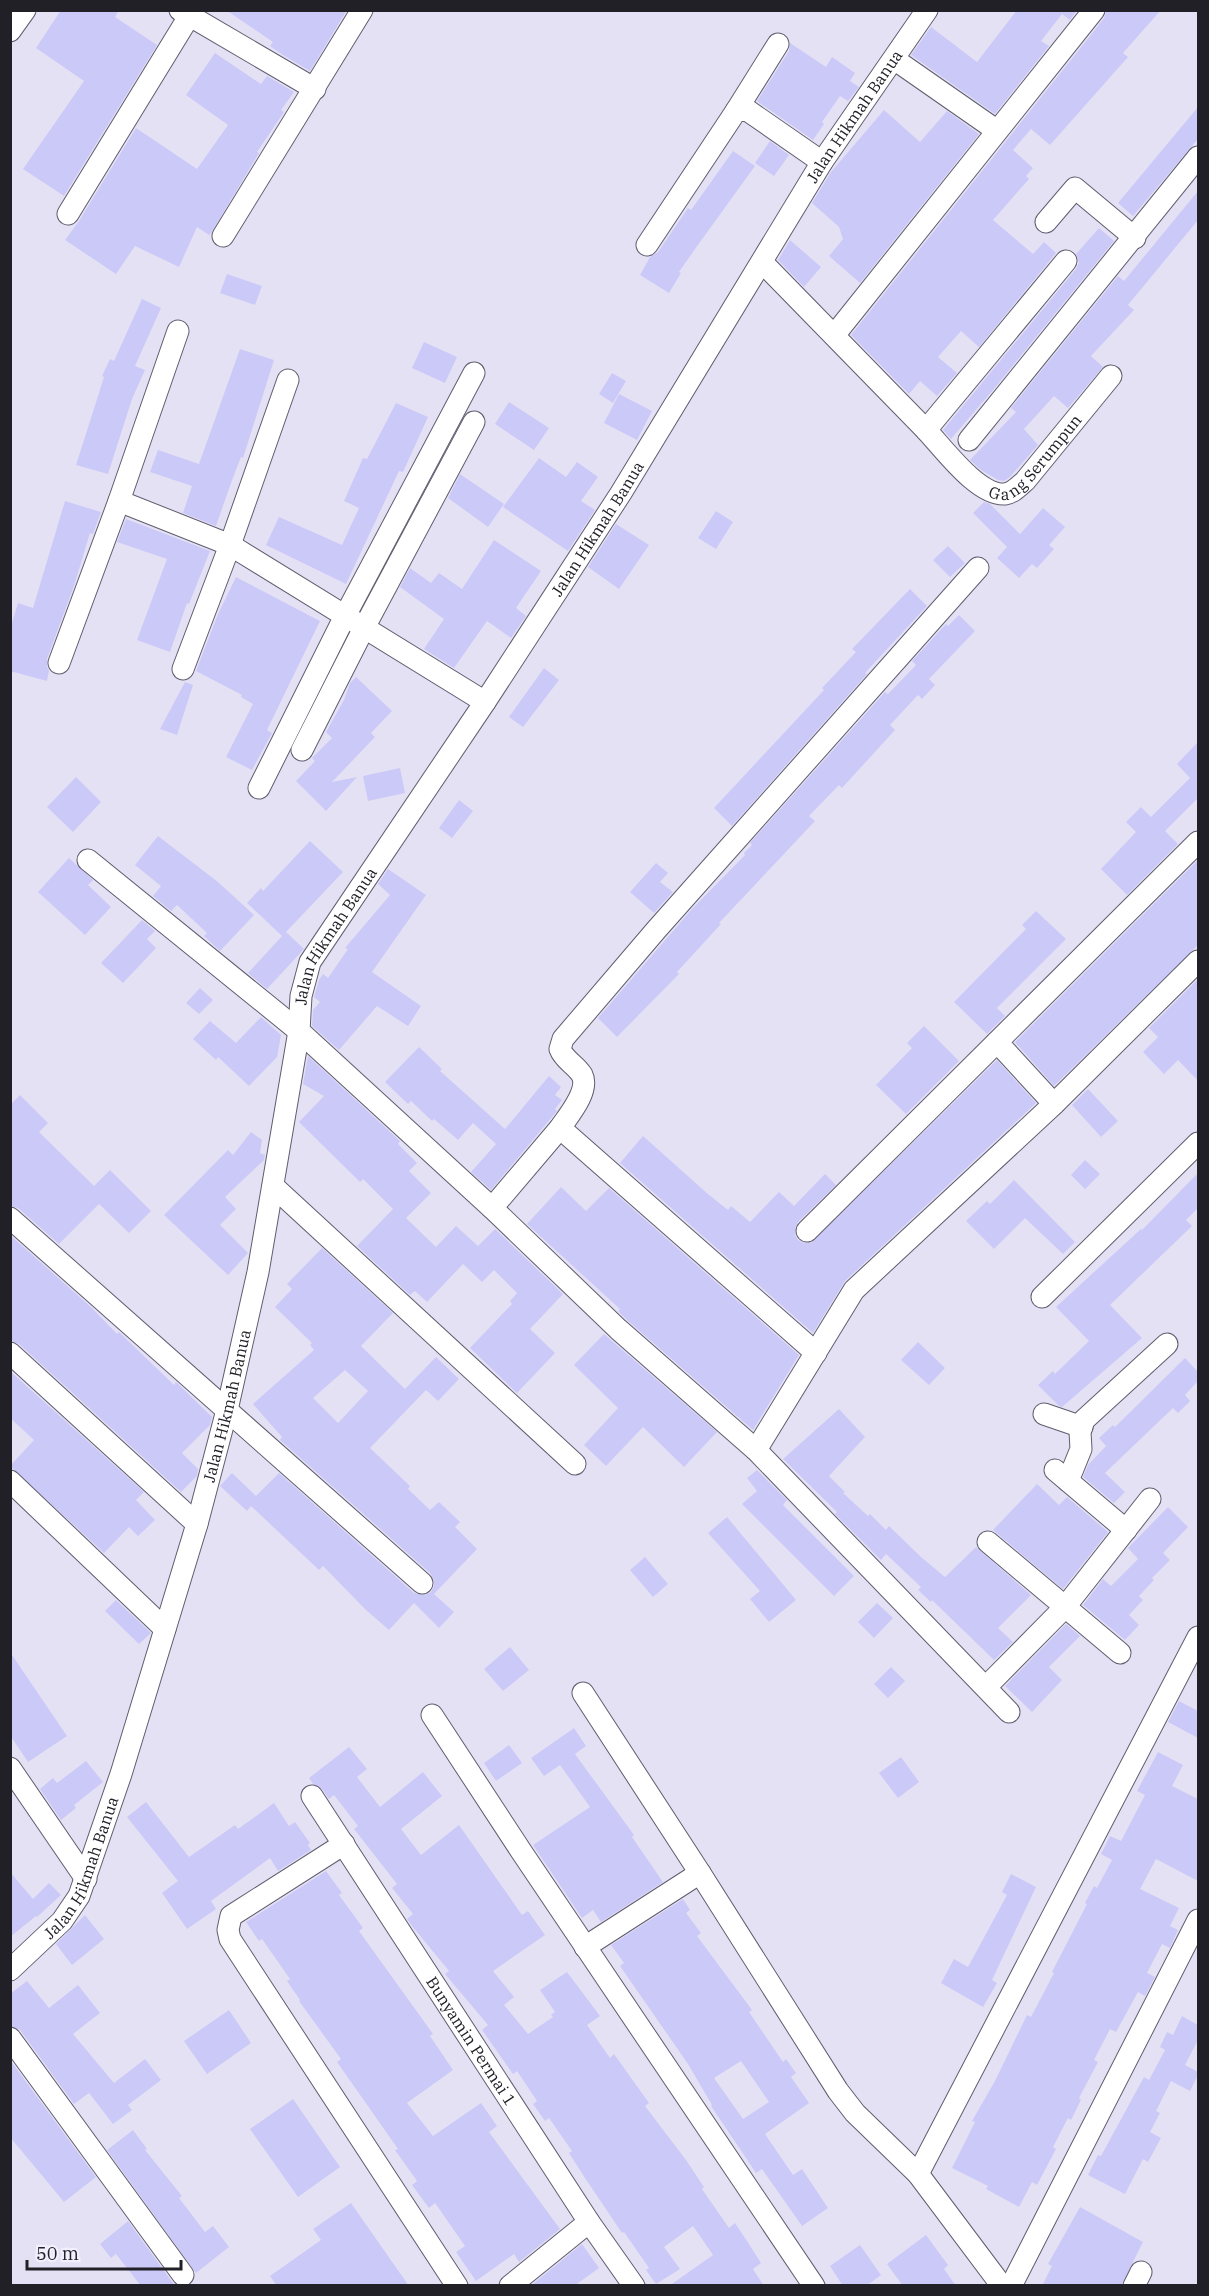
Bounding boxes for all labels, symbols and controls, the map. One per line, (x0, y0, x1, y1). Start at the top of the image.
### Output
street label: Jalan Hikmah Banua (802, 46, 907, 186)
street label: Gang Serumpun (986, 410, 1086, 504)
street label: Jalan Hikmah Banua (547, 457, 648, 600)
street label: Jalan Hikmah Banua (290, 863, 381, 1006)
street label: Jalan Hikmah Banua (198, 1327, 255, 1484)
street label: Jalan Hikmah Banua (39, 1794, 123, 1943)
street label: Bunyamin Permai 1 (422, 1973, 520, 2109)
scale bar (27, 2233, 182, 2271)
text: 50 m (36, 2242, 79, 2265)

